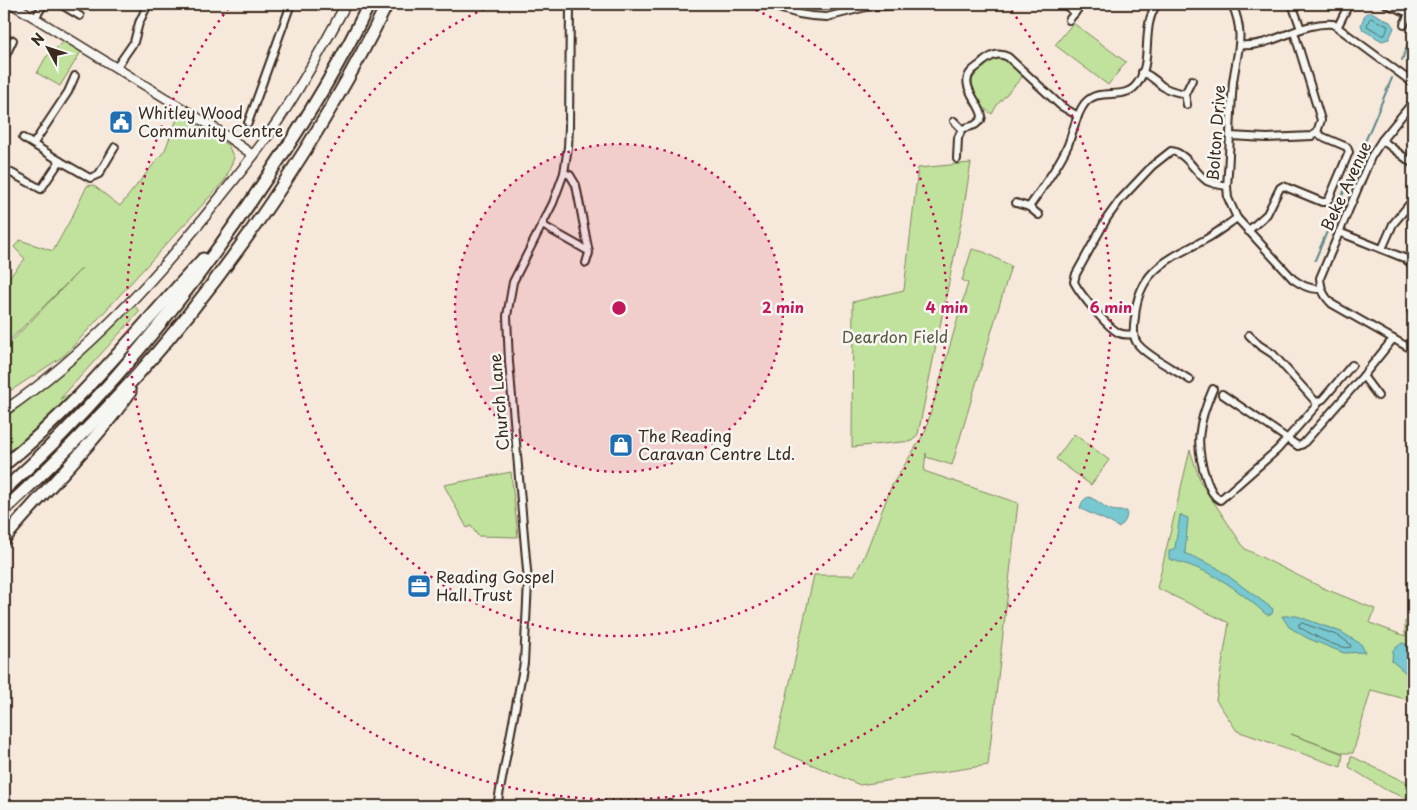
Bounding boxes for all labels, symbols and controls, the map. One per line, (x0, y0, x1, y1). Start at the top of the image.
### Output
north arrow (22, 22, 72, 72)
text: N (26, 28, 49, 50)
street label: Bolton Drive (1200, 84, 1230, 182)
place label: Whitley Wood Community Centre (138, 100, 283, 142)
public building icon: Whitley Wood Community Centre (108, 109, 134, 135)
street label: Beke Avenue (1314, 137, 1376, 234)
text: 2 min (762, 295, 804, 318)
text: 4 min (926, 295, 968, 318)
text: 6 min (1090, 295, 1132, 318)
centre of rings (610, 299, 628, 317)
park label: Deardon Field (842, 324, 948, 348)
street label: Church Lane (482, 353, 514, 452)
place label: The Reading Caravan Centre Ltd. (638, 423, 795, 465)
shop icon: The Reading Caravan Centre Ltd. (608, 432, 634, 458)
place label: Reading Gospel Hall Trust (436, 564, 554, 606)
office icon: Reading Gospel Hall Trust (406, 573, 432, 599)

